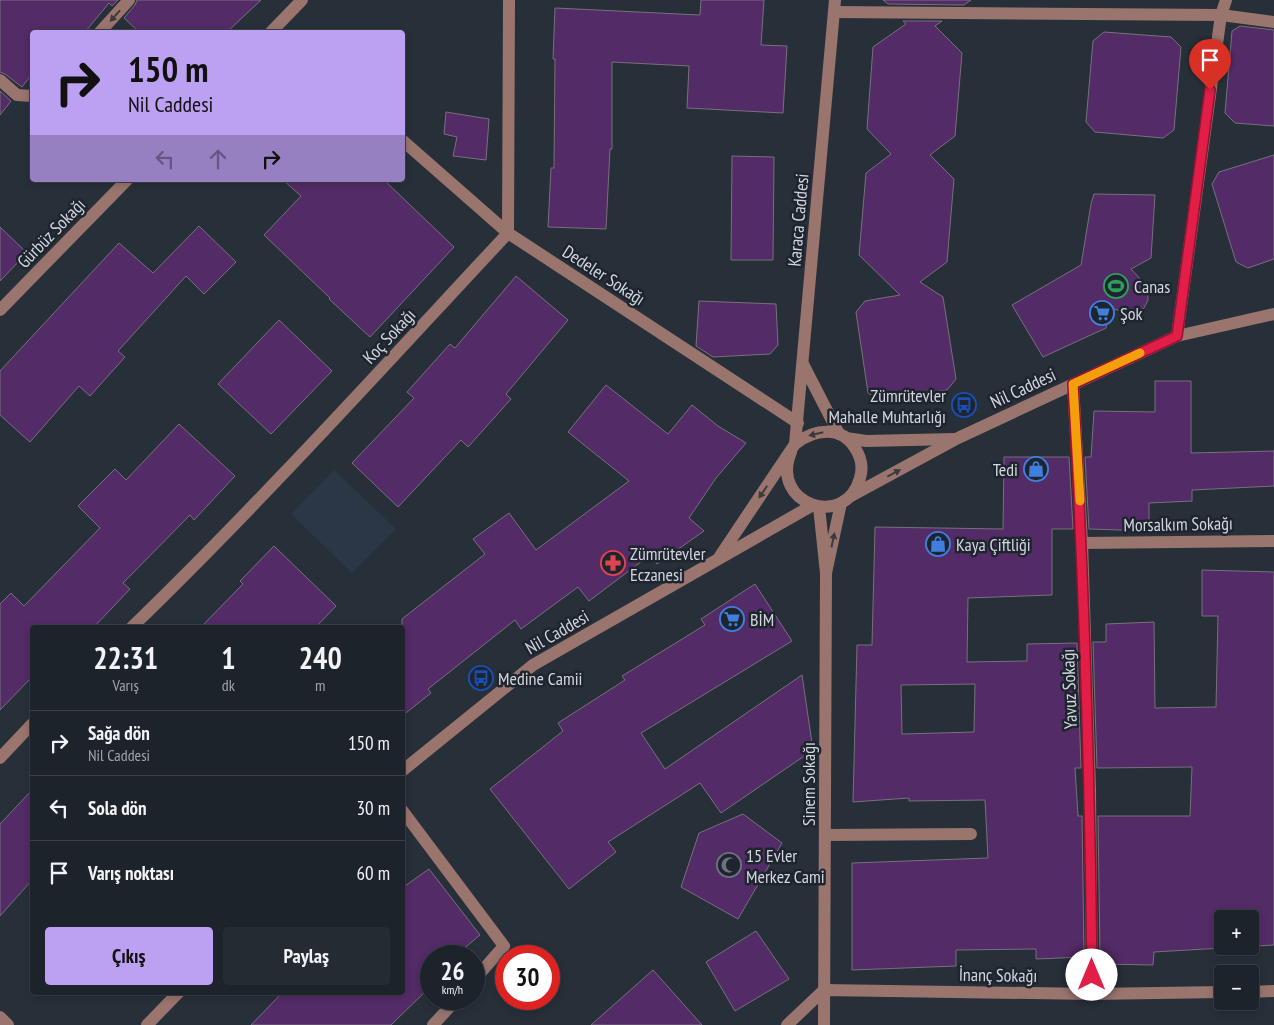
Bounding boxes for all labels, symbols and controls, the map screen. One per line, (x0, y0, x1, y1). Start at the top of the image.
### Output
one-way arrow (109, 10, 120, 23)
pin (1189, 39, 1231, 90)
text: 150 m (128, 46, 209, 92)
icon: arrive (1196, 46, 1224, 74)
icon: right (45, 50, 110, 115)
text: Nil Caddesi (128, 90, 213, 118)
icon: left (151, 145, 179, 173)
icon: ahead (204, 145, 232, 173)
icon: right (257, 145, 285, 173)
street label: Karaca Caddesi (782, 172, 814, 268)
street label: Gürbüz Sokağı (12, 193, 90, 273)
street label: Dedeler Sokağı (558, 240, 650, 310)
sports icon: Canas (1103, 273, 1129, 299)
place label: Canas (1134, 275, 1170, 298)
supermarket icon: Şok (1089, 300, 1115, 326)
place label: Şok (1120, 302, 1142, 325)
street label: Koç Sokağı (358, 304, 420, 368)
street label: Nil Caddesi (986, 363, 1060, 413)
place label: Zümrütevler Mahalle Muhtarlığı (829, 384, 946, 428)
bus stop icon: Zümrütevler Mahalle Muhtarlığı (951, 392, 977, 418)
one-way arrow (808, 430, 823, 438)
shop icon: Tedi (1023, 456, 1049, 482)
place label: Tedi (993, 458, 1018, 481)
one-way arrow (886, 469, 901, 477)
one-way arrow (758, 486, 768, 499)
street label: Morsalkım Sokağı (1123, 512, 1233, 536)
shop icon: Kaya Çiftliği (925, 531, 951, 557)
one-way arrow (829, 533, 837, 548)
place label: Kaya Çiftliği (956, 533, 1031, 556)
place label: Zümrütevler Eczanesi (630, 542, 706, 586)
pharmacy icon: Zümrütevler Eczanesi (600, 550, 626, 576)
street label: Nil Caddesi (521, 605, 593, 659)
supermarket icon: BİM (719, 606, 745, 632)
place label: BİM (750, 608, 774, 631)
text: 22:31 (93, 638, 158, 677)
text: 1 (221, 638, 236, 677)
text: 240 (299, 638, 342, 677)
street label: Yavuz Sokağı (1056, 648, 1082, 730)
bus stop icon: Medine Camii (468, 665, 494, 691)
place label: Medine Camii (498, 667, 583, 690)
text: Varış (112, 675, 139, 695)
text: dk (222, 675, 235, 695)
text: m (315, 675, 325, 695)
text: Sağa dön (88, 721, 150, 745)
icon: right (45, 729, 73, 757)
text: 150 m (348, 731, 390, 755)
street label: Sinem Sokağı (797, 742, 820, 826)
text: Nil Caddesi (88, 745, 150, 765)
icon: left (45, 794, 73, 822)
text: Sola dön (88, 796, 147, 820)
text: 30 m (357, 796, 390, 820)
place label: 15 Evler Merkez Cami (746, 844, 825, 888)
mosque icon: 15 Evler Merkez Cami (716, 852, 742, 878)
icon: arrive (45, 859, 73, 887)
text: Varış noktası (88, 861, 174, 885)
text: 60 m (357, 861, 390, 885)
map controls (1214, 910, 1259, 1010)
button: + (1214, 910, 1259, 955)
button: Çıkış (45, 927, 213, 985)
button: Paylaş (223, 927, 390, 985)
speed limit sign: 30 (495, 945, 560, 1010)
position arrow (1065, 948, 1117, 1000)
text: 26 (441, 955, 464, 987)
street label: İnanç Sokağı (959, 963, 1037, 987)
button: − (1214, 965, 1259, 1010)
text: km/h (442, 982, 463, 997)

